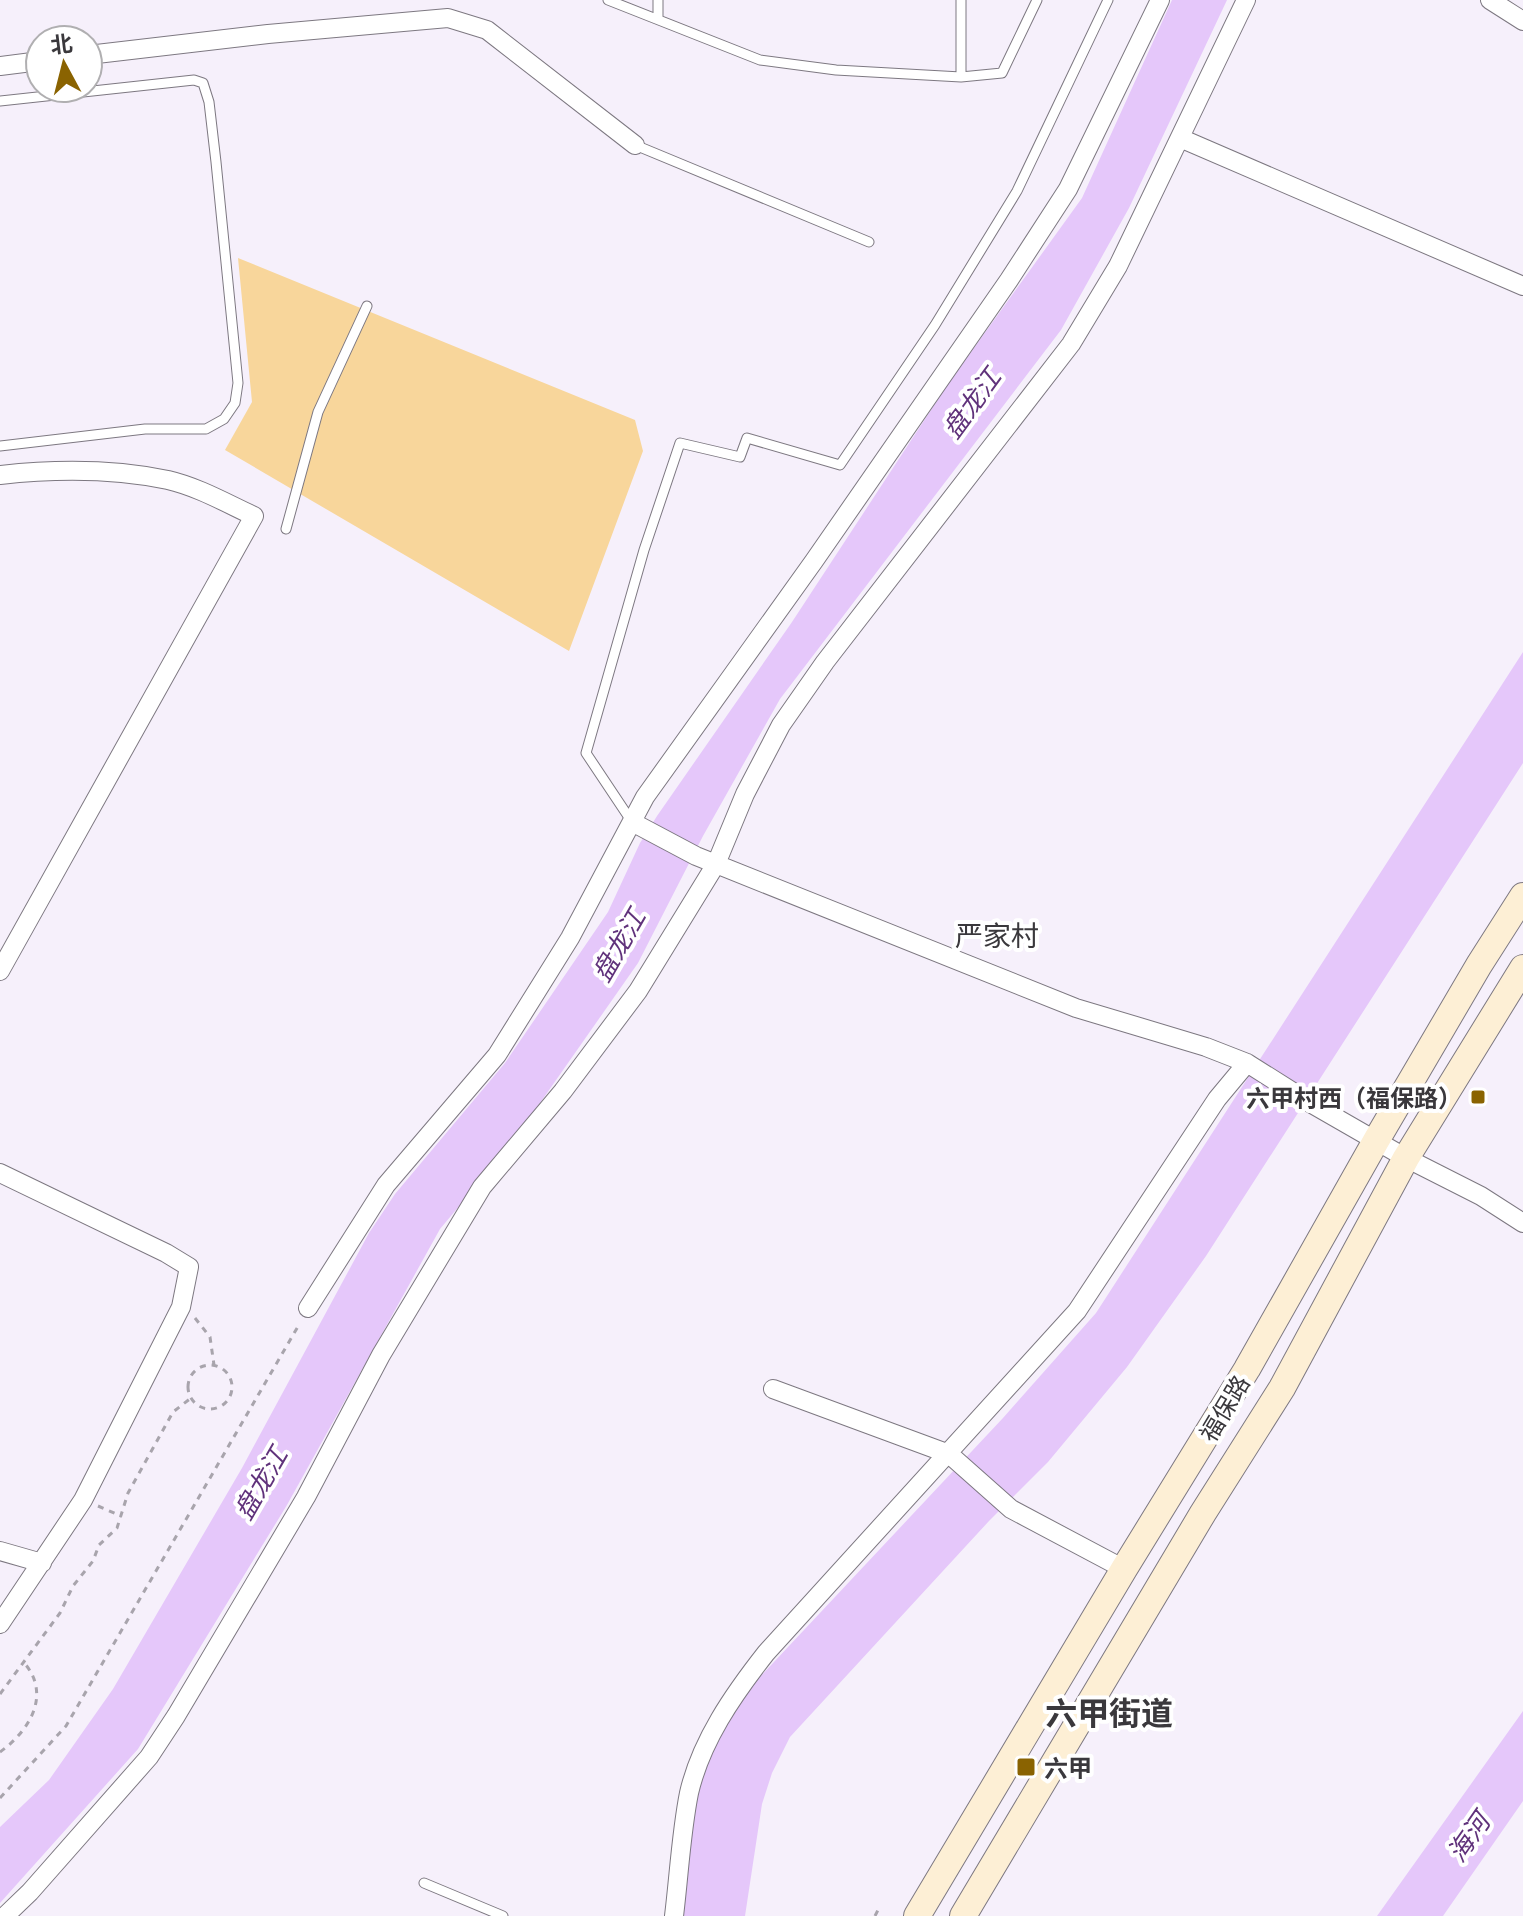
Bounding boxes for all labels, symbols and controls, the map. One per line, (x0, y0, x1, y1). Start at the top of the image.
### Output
north arrow (24, 24, 104, 104)
text: 北 (49, 27, 74, 59)
water label: 盘龙江 (934, 358, 1010, 445)
water label: 盘龙江 (583, 900, 655, 988)
district label: 严家村 (955, 916, 1039, 954)
place label: 六甲村西（福保路） (1246, 1081, 1462, 1114)
marker: 六甲村西（福保路） (1469, 1088, 1487, 1106)
street label: 福保路 (1191, 1369, 1257, 1447)
water label: 盘龙江 (225, 1438, 297, 1526)
district label: 六甲街道 (1045, 1691, 1173, 1734)
place label: 六甲 (1044, 1751, 1092, 1784)
marker: 六甲 (1015, 1756, 1037, 1778)
water label: 海河 (1438, 1801, 1501, 1869)

